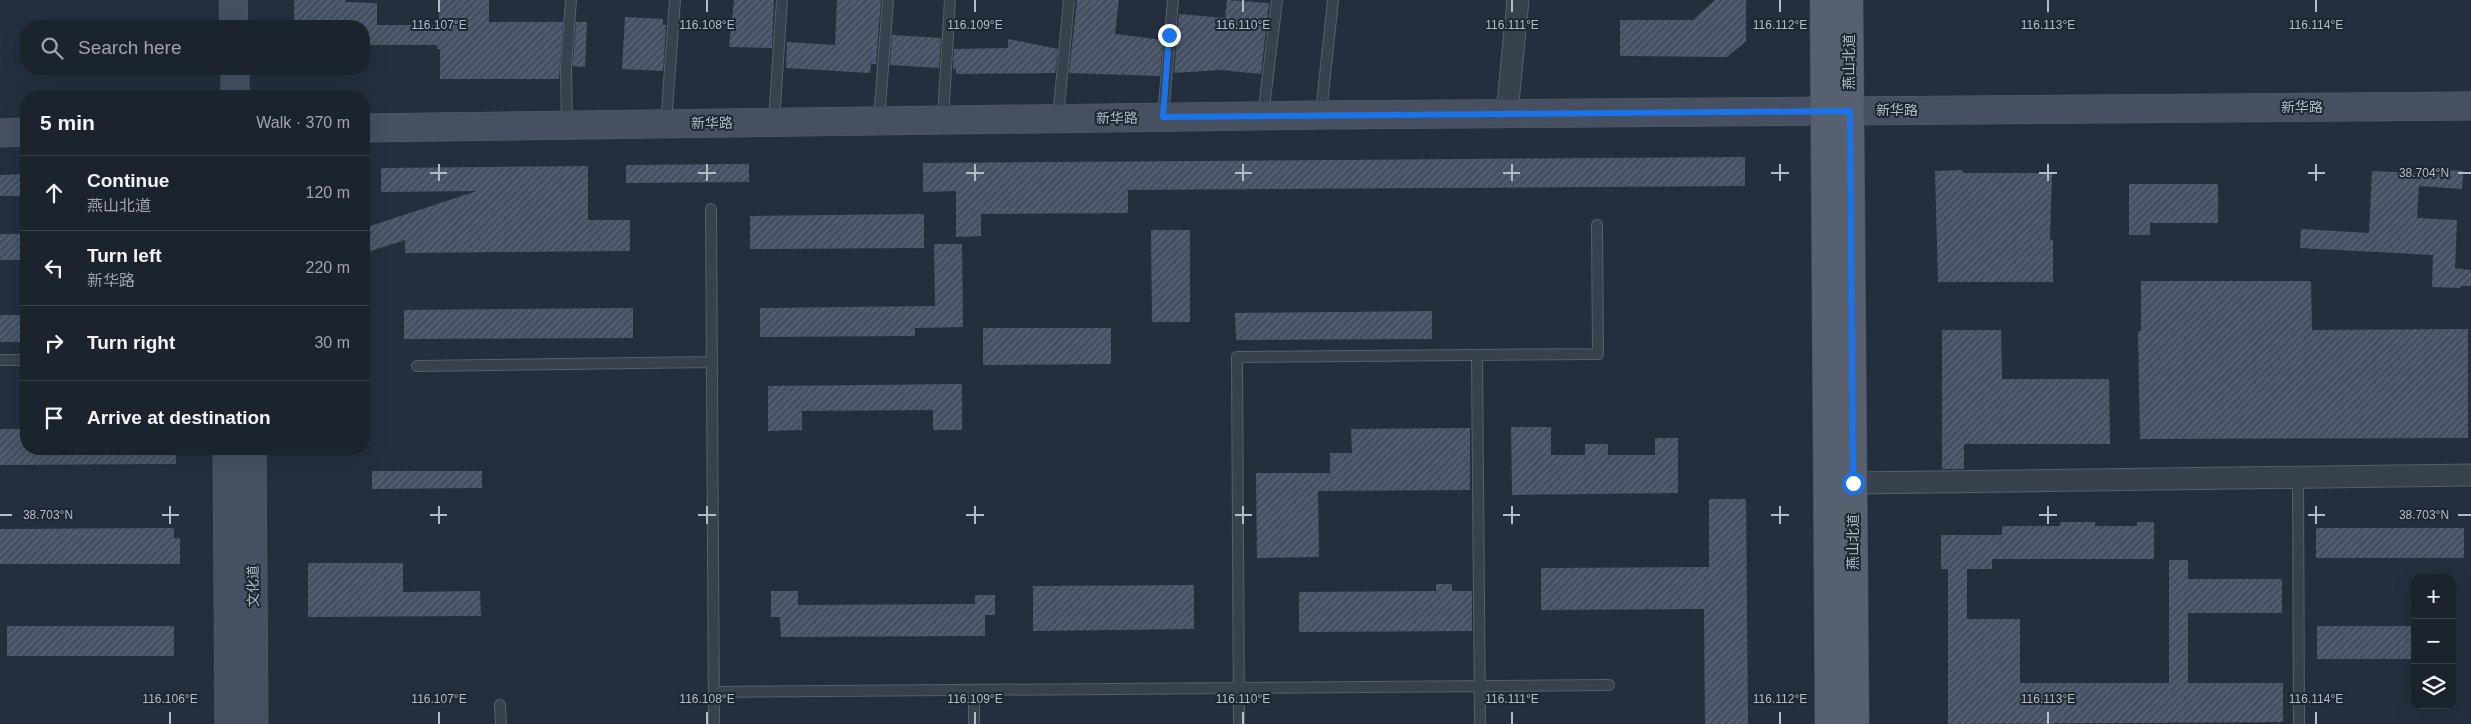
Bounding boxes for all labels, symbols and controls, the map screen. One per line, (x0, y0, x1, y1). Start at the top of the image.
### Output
text: 116.107°E (411, 18, 467, 32)
text: 116.108°E (679, 18, 735, 32)
text: 116.109°E (947, 18, 1003, 32)
text: 116.110°E (1216, 18, 1270, 32)
text: 116.111°E (1485, 18, 1539, 32)
text: 116.112°E (1753, 18, 1807, 32)
text: 116.113°E (2021, 18, 2075, 32)
text: 116.114°E (2289, 18, 2343, 32)
search box (20, 20, 370, 75)
route end (1158, 24, 1181, 47)
icon: search (38, 34, 66, 62)
street label: 燕山北道 (1841, 34, 1857, 90)
text: Search here (78, 37, 182, 58)
street label: 新华路 (2281, 99, 2323, 115)
street label: 新华路 (1876, 102, 1918, 118)
street label: 新华路 (1096, 110, 1138, 126)
text: 5 min (40, 111, 95, 134)
text: Walk · 370 m (256, 114, 350, 131)
street label: 新华路 (691, 115, 733, 131)
text: 38.704°N (2399, 166, 2449, 180)
text: Continue (87, 170, 169, 191)
icon: ahead (40, 179, 68, 207)
text: 120 m (306, 184, 350, 201)
text: 燕山北道 (87, 197, 151, 214)
text: Turn left (87, 245, 162, 266)
icon: left (40, 254, 68, 282)
text: 220 m (306, 259, 350, 276)
text: 新华路 (87, 272, 135, 289)
icon: right (40, 329, 68, 357)
text: Turn right (87, 332, 175, 353)
text: 30 m (314, 334, 350, 351)
icon: arrive (40, 404, 68, 432)
text: Arrive at destination (87, 407, 271, 428)
route start (1842, 472, 1865, 495)
text: 38.703°N (23, 508, 73, 522)
text: 38.703°N (2399, 508, 2449, 522)
street label: 燕山北道 (1845, 514, 1861, 570)
street label: 文化道 (245, 565, 261, 607)
map controls (2411, 574, 2456, 709)
button: + (2411, 574, 2456, 619)
button: − (2411, 619, 2456, 664)
button: layers (2411, 664, 2456, 709)
text: 116.106°E (142, 692, 198, 706)
text: 116.107°E (411, 692, 467, 706)
text: 116.108°E (679, 692, 735, 706)
text: 116.109°E (947, 692, 1003, 706)
text: 116.110°E (1216, 692, 1270, 706)
text: 116.111°E (1485, 692, 1539, 706)
text: 116.112°E (1753, 692, 1807, 706)
text: 116.113°E (2021, 692, 2075, 706)
text: 116.114°E (2289, 692, 2343, 706)

